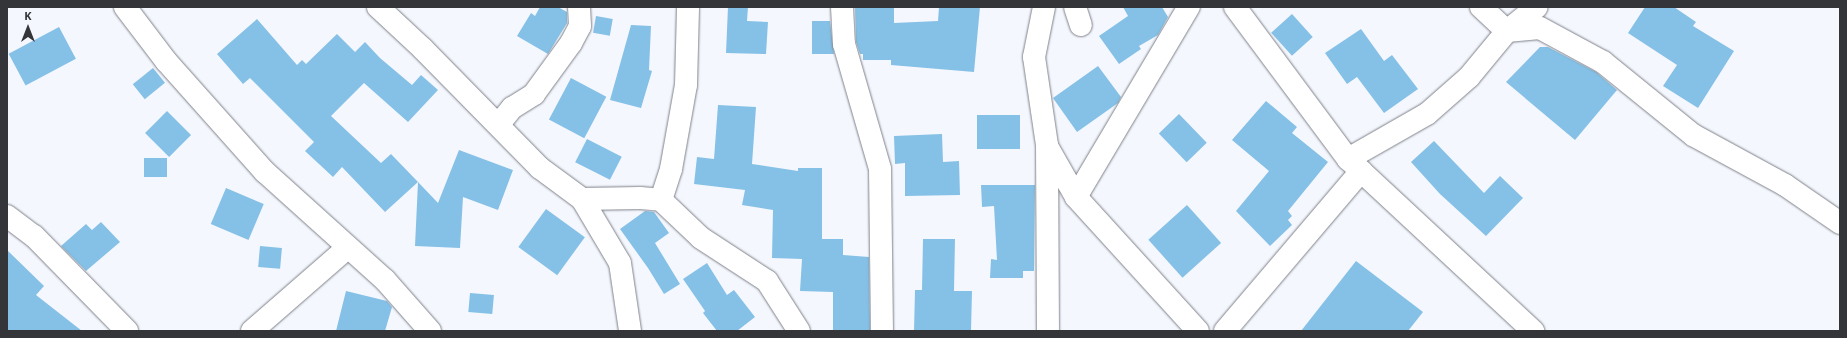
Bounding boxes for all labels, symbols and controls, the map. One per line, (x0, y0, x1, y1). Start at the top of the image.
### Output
north arrow (8, 8, 48, 48)
text: K (24, 8, 32, 23)

